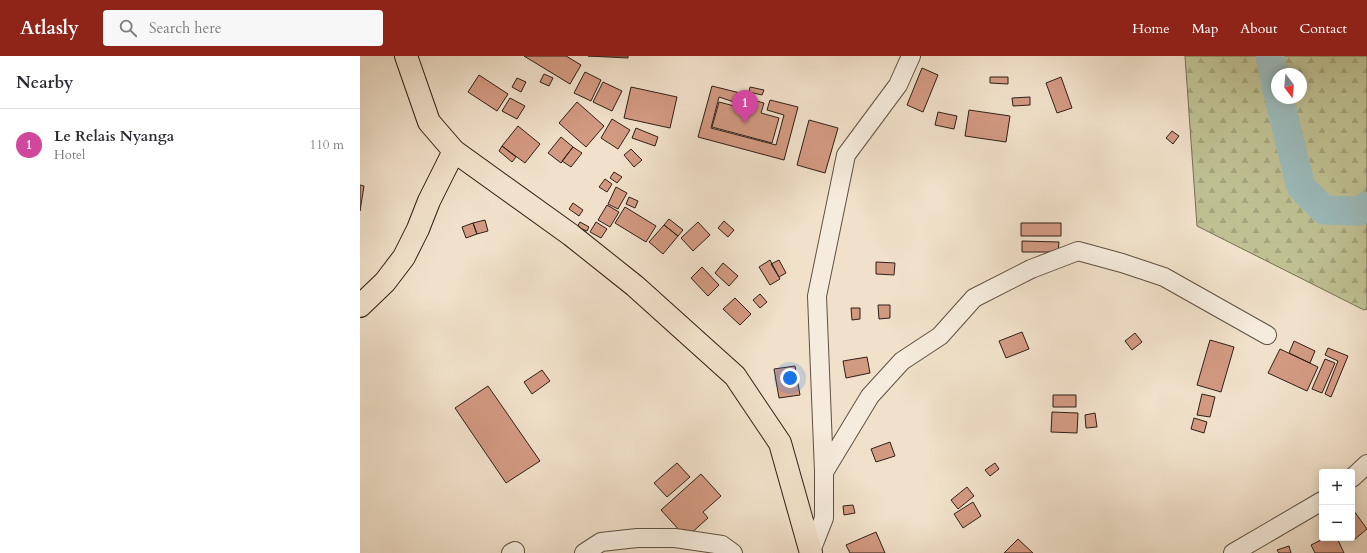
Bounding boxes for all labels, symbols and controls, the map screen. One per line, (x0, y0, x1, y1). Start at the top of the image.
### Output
search box (103, 10, 383, 46)
text: Atlasly (20, 15, 79, 41)
icon: search (117, 17, 139, 39)
text: Search here (149, 18, 222, 38)
text: Home (1132, 19, 1170, 38)
text: Map (1192, 19, 1218, 38)
text: About (1240, 19, 1277, 38)
text: Contact (1299, 19, 1347, 38)
north arrow (1271, 68, 1307, 104)
text: Nearby (16, 71, 73, 94)
pin: 1 (732, 90, 758, 123)
text: Le Relais Nyanga (54, 126, 174, 146)
text: 1 (26, 136, 32, 154)
text: 110 m (310, 136, 344, 154)
text: Hotel (54, 146, 85, 164)
your location (780, 368, 800, 388)
map controls (1319, 469, 1355, 541)
button: + (1319, 469, 1355, 505)
button: − (1319, 505, 1355, 541)

